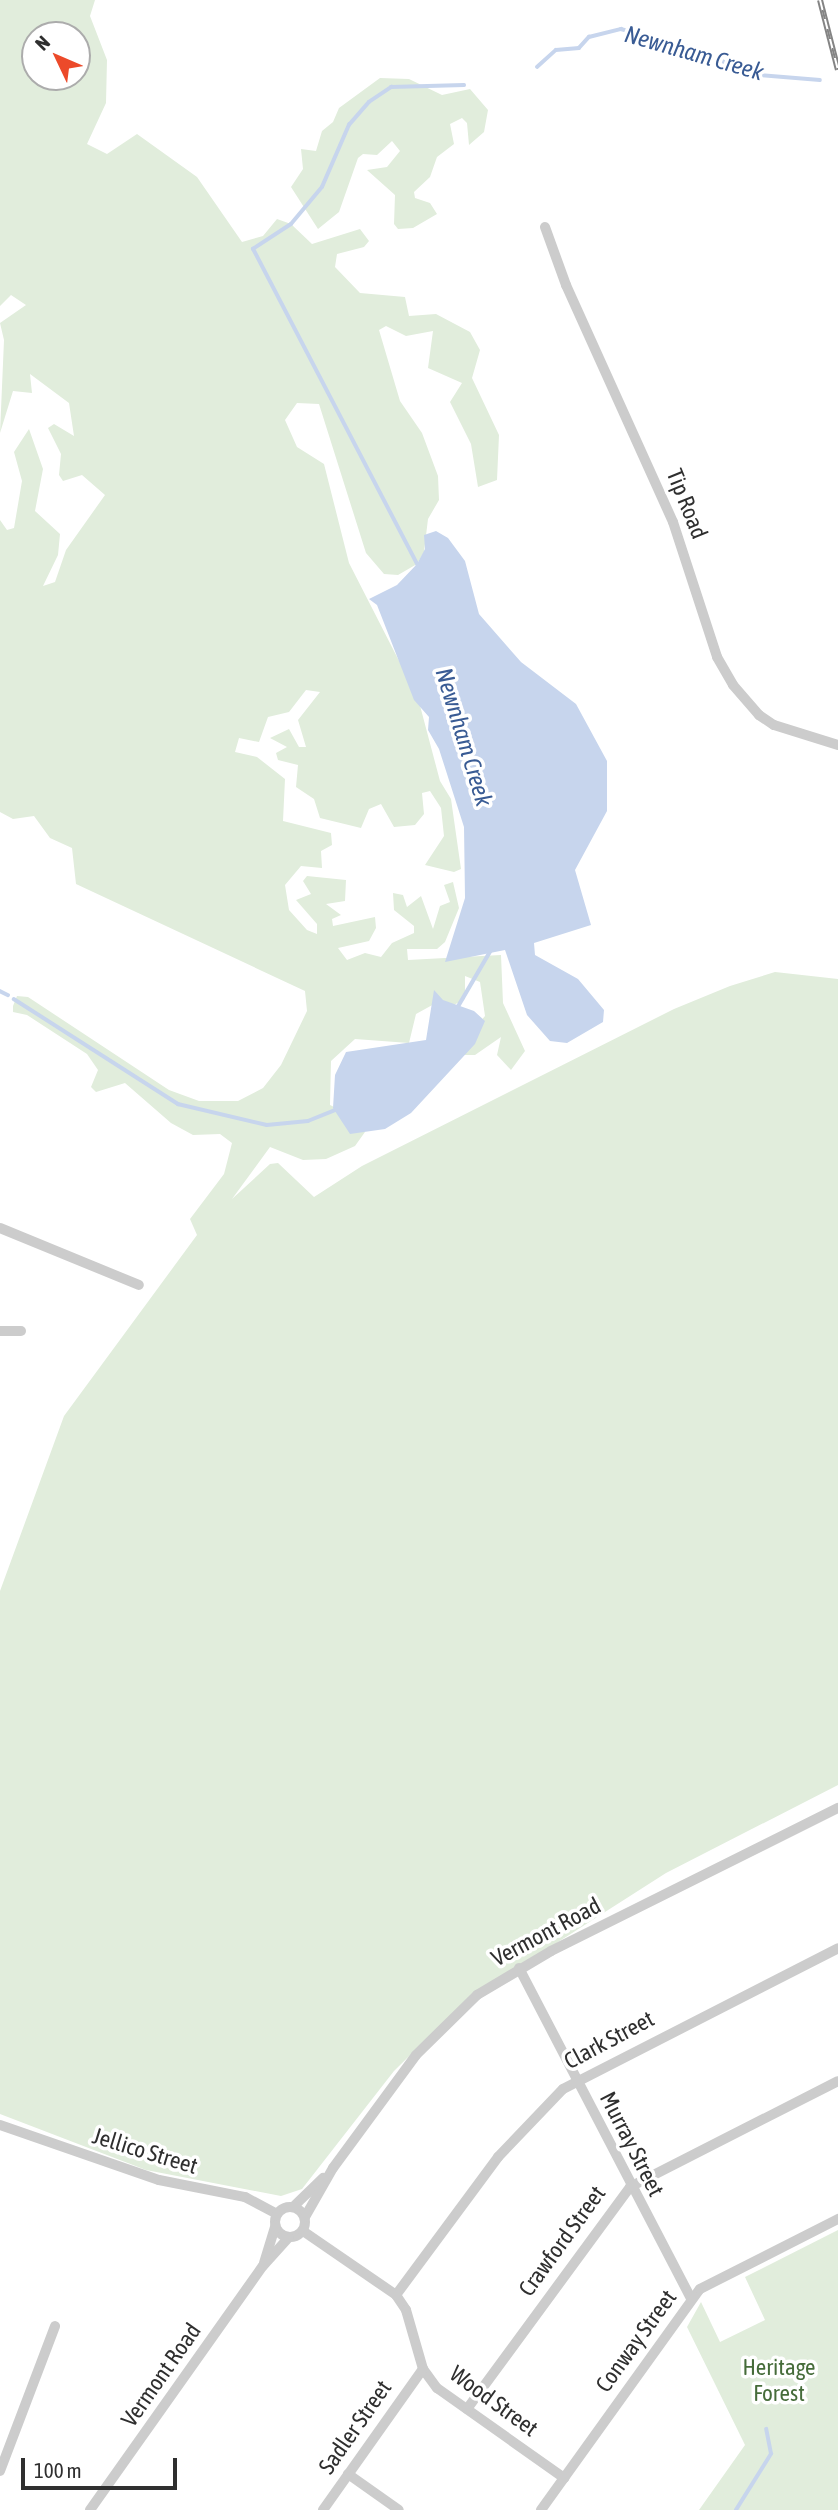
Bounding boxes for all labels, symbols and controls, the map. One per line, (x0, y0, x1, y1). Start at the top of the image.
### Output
water label: Newnham Creek (621, 19, 767, 87)
north arrow (21, 21, 91, 91)
text: N (31, 31, 54, 54)
street label: Tip Road (661, 465, 713, 543)
water label: Newnham Creek (429, 664, 499, 810)
street label: Vermont Road (487, 1892, 605, 1972)
street label: Clark Street (559, 2005, 659, 2075)
street label: Murray Street (594, 2087, 670, 2201)
street label: Jellico Street (89, 2122, 201, 2180)
street label: Crawford Street (513, 2180, 611, 2302)
street label: Conway Street (590, 2285, 682, 2397)
street label: Vermont Road (115, 2318, 207, 2432)
park label: Heritage Forest (742, 2353, 816, 2407)
street label: Wood Street (445, 2360, 543, 2442)
street label: Sadler Street (313, 2375, 397, 2479)
scale bar (24, 2444, 180, 2488)
text: 100 m (34, 2458, 82, 2482)

